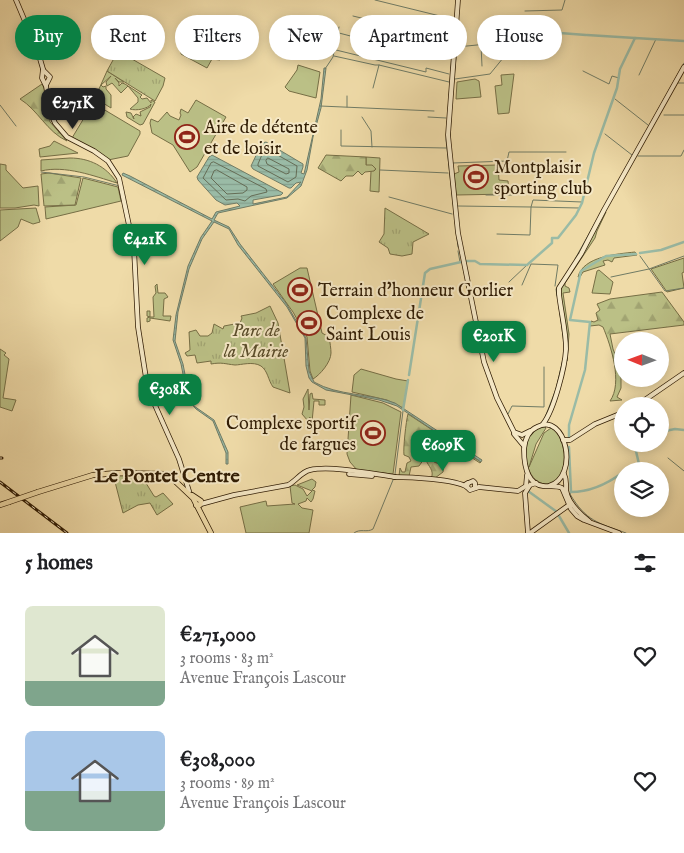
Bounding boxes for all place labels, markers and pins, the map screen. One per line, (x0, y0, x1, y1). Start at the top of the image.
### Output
pin: €271K (38, 88, 108, 130)
place label: Aire de détente et de loisir (203, 117, 318, 161)
sports icon: Aire de détente et de loisir (174, 124, 200, 150)
place label: Montplaisir sporting club (494, 157, 593, 201)
sports icon: Montplaisir sporting club (463, 164, 489, 190)
pin: €421K (110, 224, 180, 266)
sports icon: Terrain d'honneur Gorlier (287, 277, 313, 303)
place label: Terrain d'honneur Gorlier (318, 280, 514, 303)
place label: Complexe de Saint Louis (326, 303, 424, 347)
sports icon: Complexe de Saint Louis (296, 310, 322, 336)
pin: €201K (459, 320, 529, 363)
pin: €308K (135, 374, 205, 416)
place label: Complexe sportif de fargues (226, 413, 359, 457)
sports icon: Complexe sportif de fargues (360, 420, 386, 446)
pin: €609K (408, 430, 478, 472)

